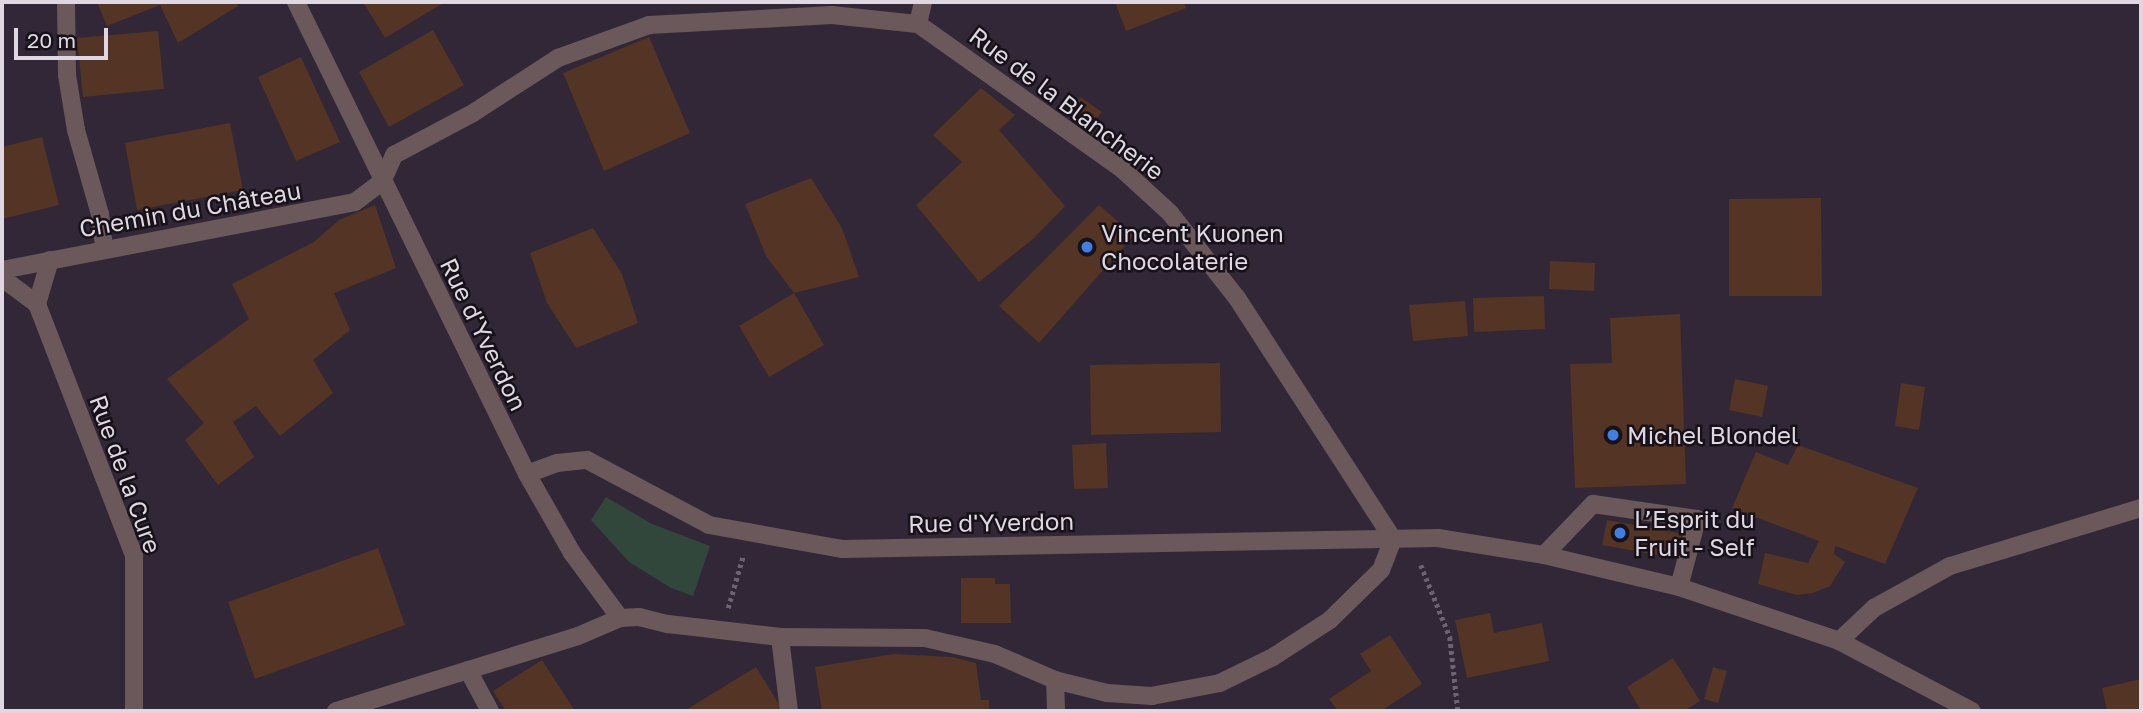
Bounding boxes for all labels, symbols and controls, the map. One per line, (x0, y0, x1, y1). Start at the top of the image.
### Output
scale bar (18, 14, 112, 58)
street label: Rue de la Blancherie (964, 21, 1170, 185)
text: 20 m (27, 27, 76, 53)
street label: Chemin du Château (77, 175, 303, 243)
place label: Vincent Kuonen Chocolaterie (1101, 219, 1284, 275)
marker: Vincent Kuonen Chocolaterie (1079, 239, 1095, 255)
street label: Rue d'Yverdon (435, 253, 533, 415)
street label: Rue de la Cure (84, 391, 168, 557)
place label: Michel Blondel (1627, 421, 1799, 449)
marker: Michel Blondel (1605, 427, 1621, 443)
place label: L’Esprit du Fruit - Self (1634, 505, 1755, 561)
street label: Rue d'Yverdon (908, 506, 1074, 538)
marker: L’Esprit du Fruit - Self (1612, 525, 1628, 541)

